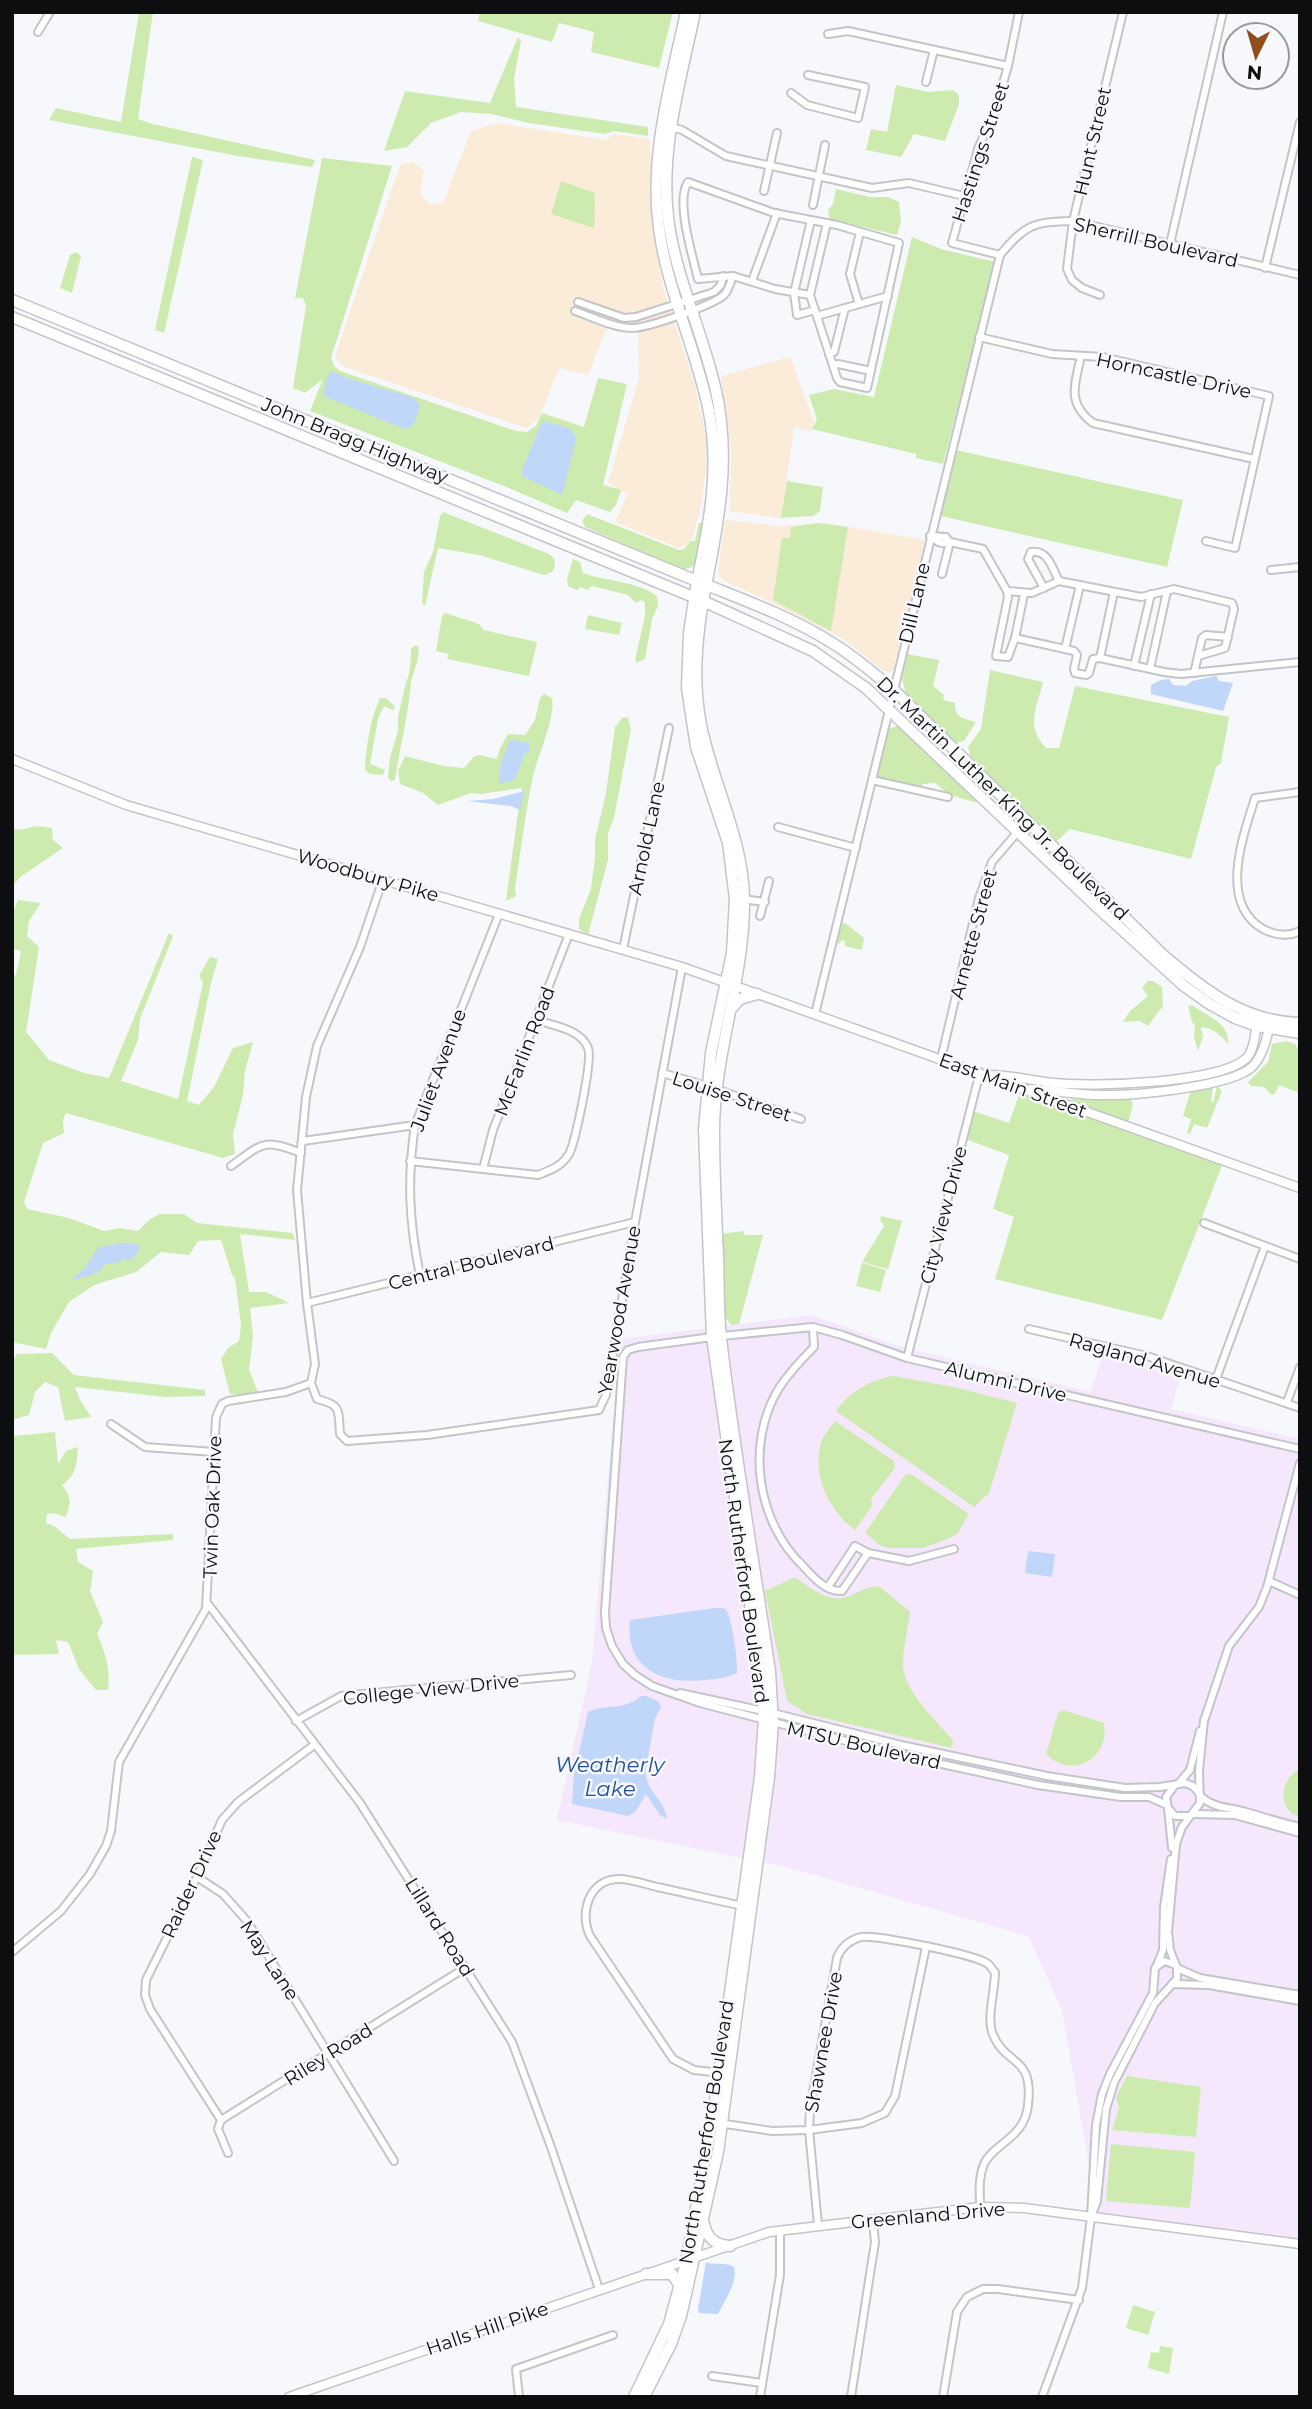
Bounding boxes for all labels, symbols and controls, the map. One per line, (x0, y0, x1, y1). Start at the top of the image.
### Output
north arrow (1221, 21, 1291, 91)
text: N (1246, 60, 1263, 85)
street label: Hastings Street (947, 79, 1014, 225)
street label: Hunt Street (1069, 84, 1116, 198)
street label: Sherrill Boulevard (1071, 212, 1240, 273)
street label: Horncastle Drive (1094, 348, 1254, 403)
street label: John Bragg Highway (257, 392, 452, 489)
street label: Dill Lane (894, 560, 935, 646)
street label: Dr. Martin Luther King Jr. Boulevard (872, 672, 1133, 925)
street label: Arnold Lane (623, 779, 670, 897)
street label: Woodbury Pike (294, 844, 441, 907)
street label: Arnette Street (945, 866, 1002, 1002)
street label: McFarlin Road (489, 983, 560, 1119)
street label: Juliet Avenue (405, 1006, 471, 1135)
street label: East Main Street (936, 1048, 1090, 1123)
street label: Louise Street (669, 1066, 795, 1127)
street label: City View Drive (915, 1144, 972, 1287)
street label: Yearwood Avenue (593, 1224, 646, 1396)
street label: Central Boulevard (386, 1232, 556, 1295)
street label: Ragland Avenue (1066, 1328, 1223, 1393)
street label: Alumni Drive (943, 1356, 1069, 1407)
street label: Twin Oak Drive (199, 1435, 226, 1579)
street label: North Rutherford Boulevard (714, 1437, 773, 1705)
street label: College View Drive (342, 1669, 520, 1710)
street label: MTSU Boulevard (785, 1717, 943, 1774)
water label: Weatherly Lake (555, 1752, 666, 1801)
street label: Raider Drive (156, 1826, 227, 1942)
street label: Lillard Road (400, 1873, 479, 1981)
street label: May Lane (235, 1916, 304, 2005)
street label: Shawnee Drive (800, 1970, 847, 2114)
street label: North Rutherford Boulevard (674, 1998, 739, 2266)
street label: Riley Road (280, 2018, 377, 2091)
street label: Greenland Drive (850, 2197, 1006, 2234)
street label: Halls Hill Pike (423, 2297, 551, 2360)

